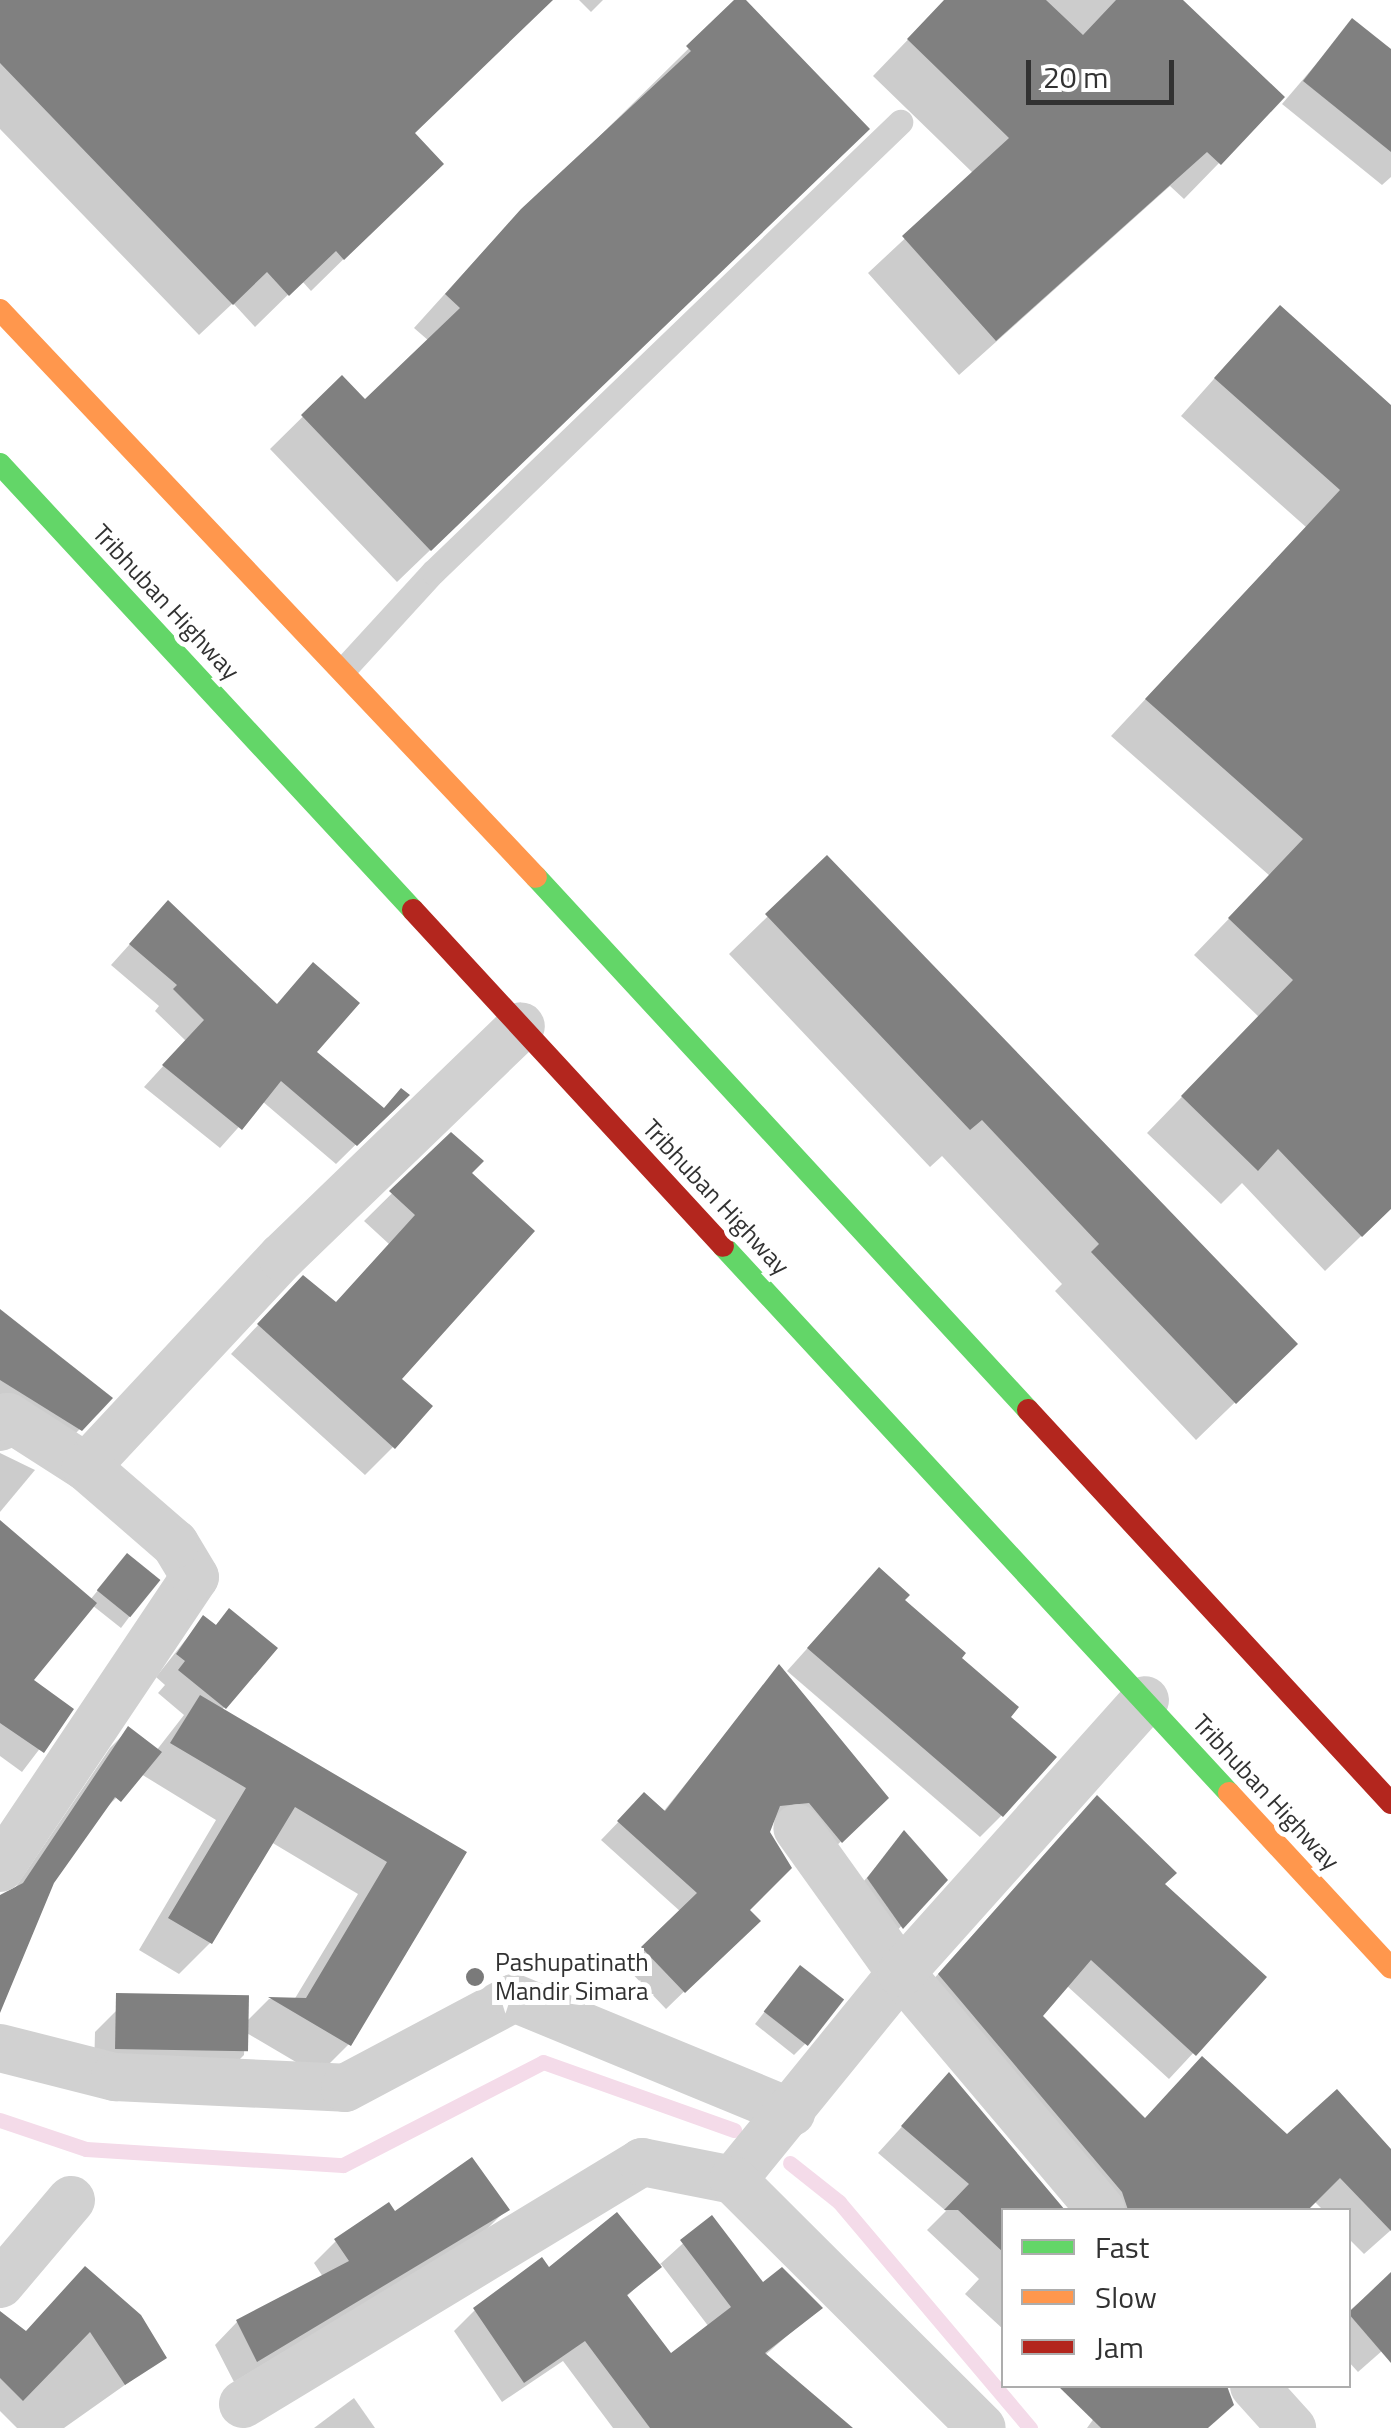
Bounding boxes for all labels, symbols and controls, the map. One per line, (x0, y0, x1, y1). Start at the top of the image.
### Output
scale bar (1031, 40, 1178, 102)
text: 20 m (1043, 54, 1108, 100)
street label: Tribhuban Highway (86, 518, 246, 686)
street label: Tribhuban Highway (636, 1113, 796, 1281)
street label: Tribhuban Highway (1186, 1708, 1346, 1876)
place label: Pashupatinath Mandir Simara (495, 1948, 649, 2007)
marker: Pashupatinath Mandir Simara (464, 1966, 486, 1988)
legend (1001, 2208, 1351, 2388)
text: Fast (1095, 2224, 1149, 2270)
text: Slow (1095, 2274, 1157, 2320)
text: Jam (1095, 2324, 1144, 2370)

